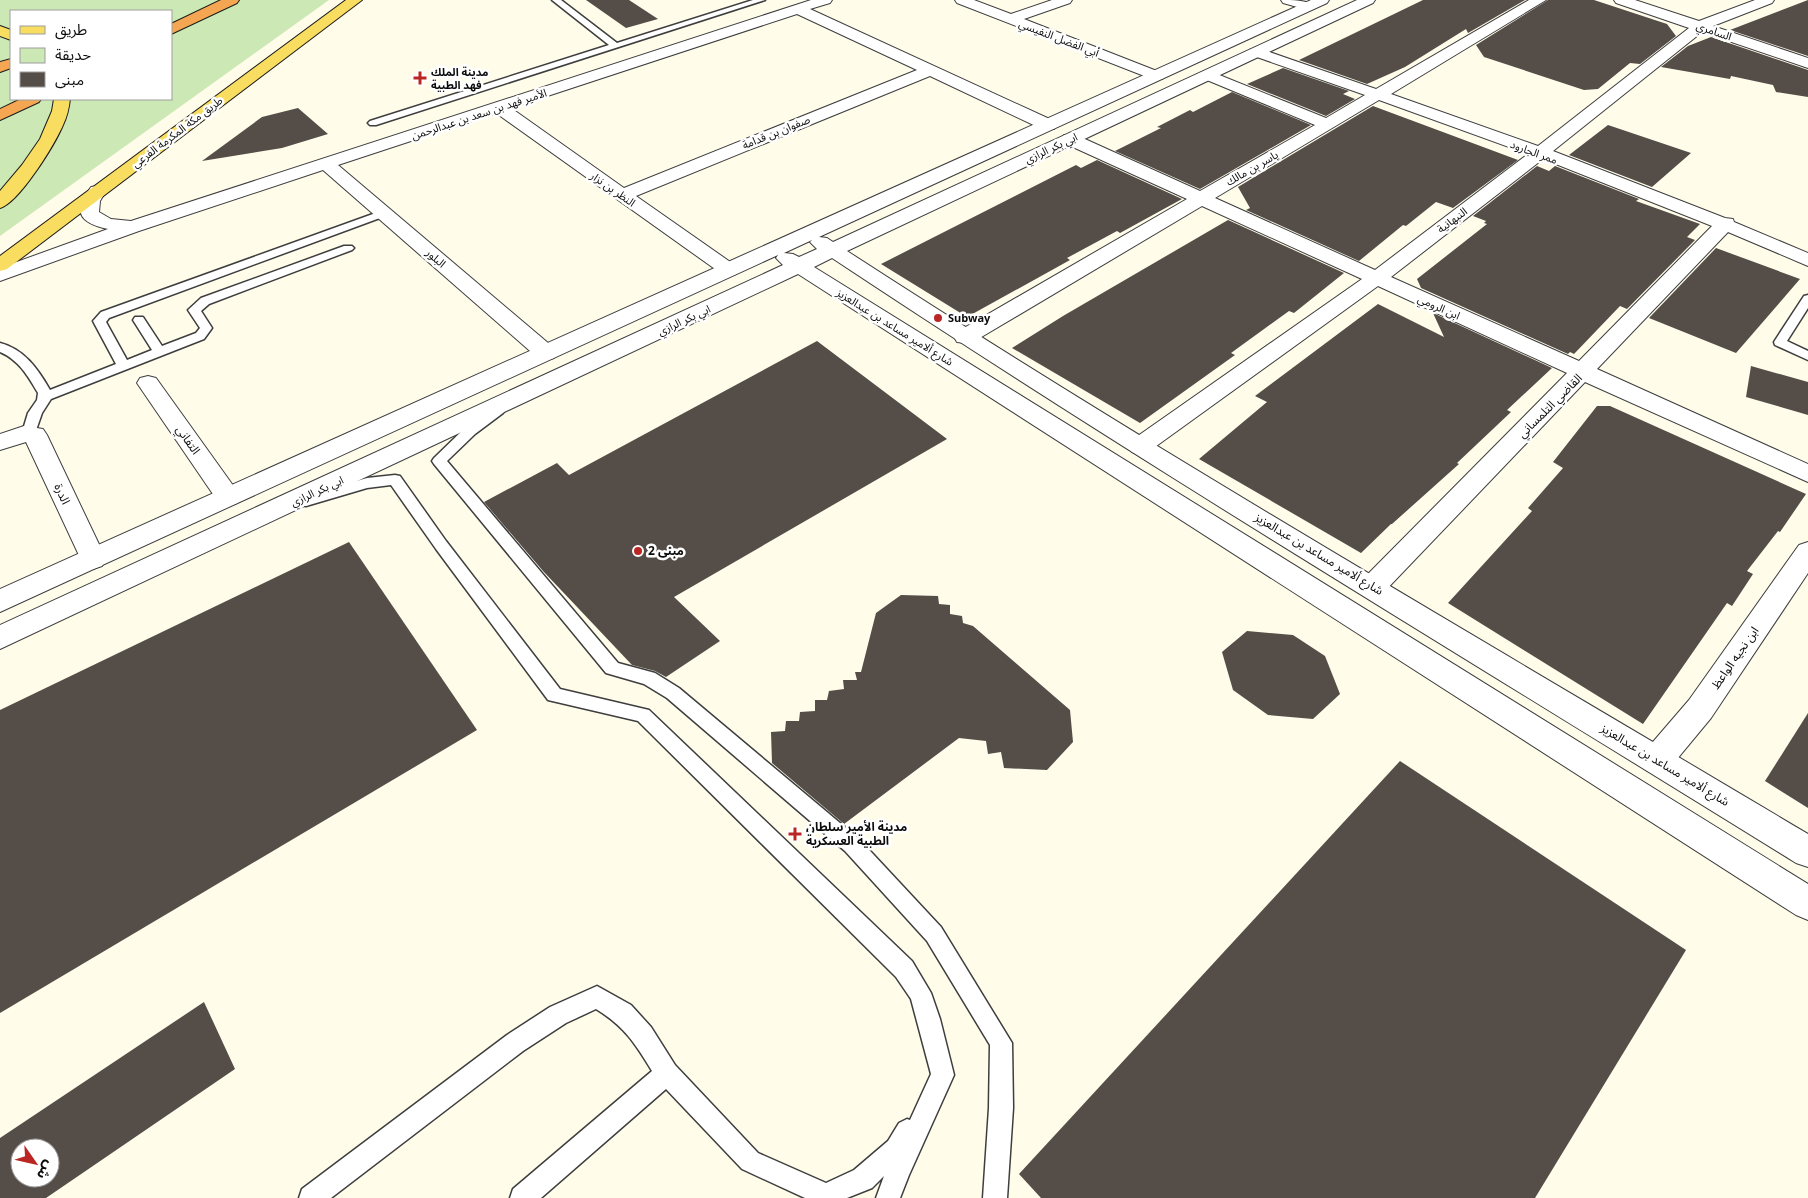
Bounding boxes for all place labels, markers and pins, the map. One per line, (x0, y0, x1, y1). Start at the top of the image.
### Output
place label: مدينة الملك فهد الطبية (431, 61, 488, 97)
marker: مدينة الملك فهد الطبية (413, 71, 427, 85)
place label: Subway (948, 307, 991, 330)
marker: Subway (932, 312, 944, 324)
place label: مبنى 2 (648, 539, 684, 564)
marker: مبنى 2 (632, 545, 644, 557)
place label: مدينة الأمير سلطان الطبية العسكرية (806, 815, 907, 854)
marker: مدينة الأمير سلطان الطبية العسكرية (788, 827, 802, 841)

